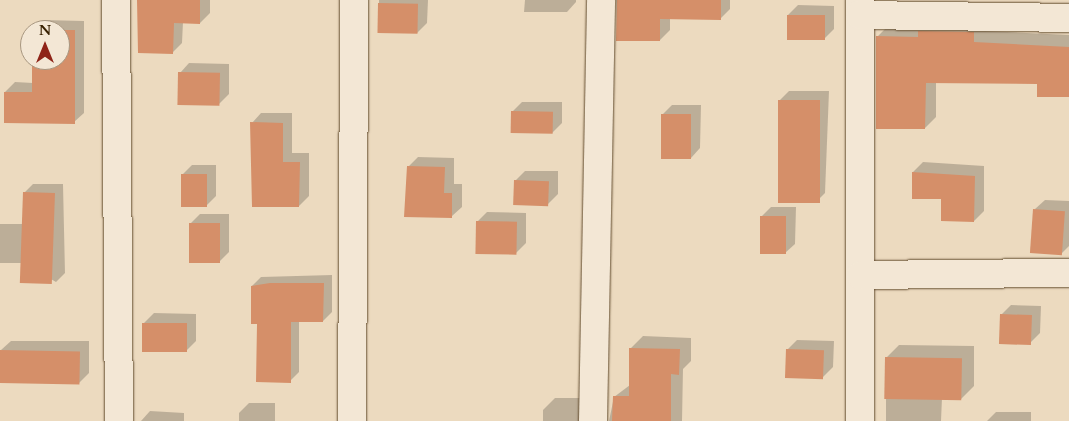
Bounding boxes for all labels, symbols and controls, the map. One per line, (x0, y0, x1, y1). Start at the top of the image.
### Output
north arrow (20, 20, 70, 70)
text: N (39, 21, 51, 40)

